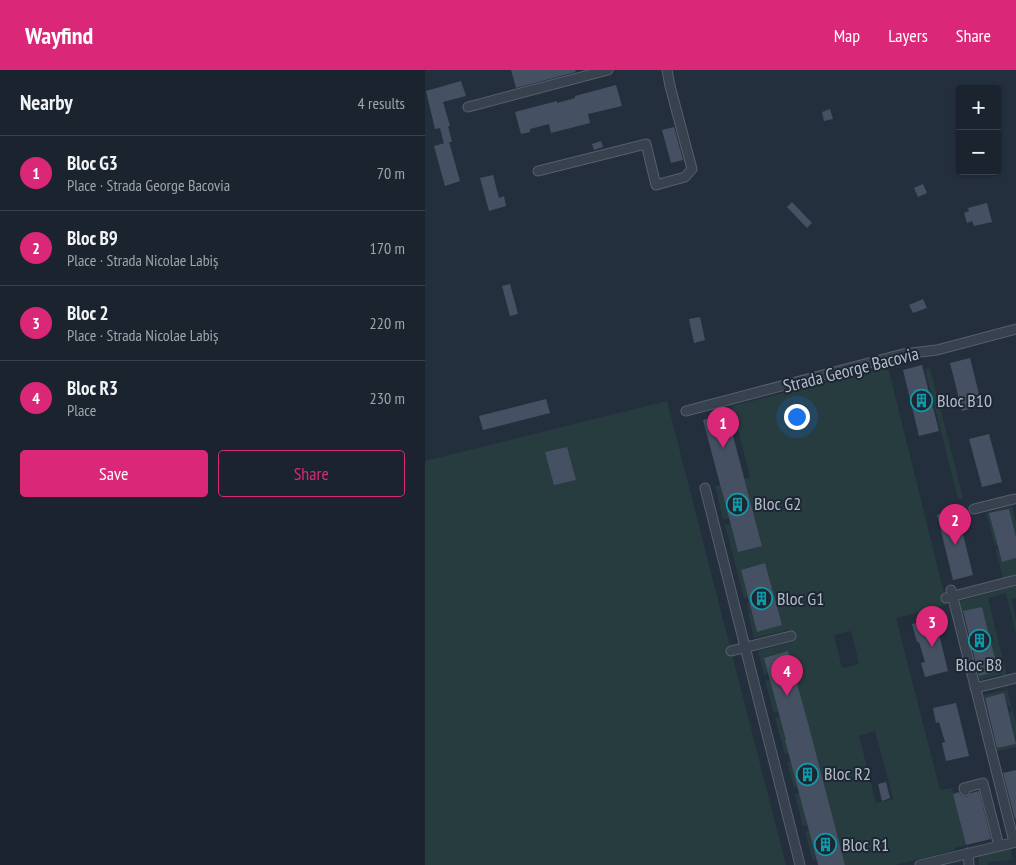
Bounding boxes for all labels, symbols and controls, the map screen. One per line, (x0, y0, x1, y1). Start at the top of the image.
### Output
text: Wayfind (25, 20, 93, 51)
text: Map (834, 24, 860, 47)
text: Layers (888, 24, 928, 47)
text: Share (956, 24, 991, 47)
map controls (956, 85, 1001, 175)
button: + (956, 85, 1001, 130)
text: Nearby (20, 89, 73, 116)
text: 4 results (358, 93, 405, 113)
button: − (956, 130, 1001, 175)
text: Bloc G3 (67, 151, 118, 175)
text: 1 (32, 163, 40, 183)
text: 70 m (377, 163, 405, 183)
text: Place · Strada George Bacovia (67, 175, 230, 195)
text: Bloc B9 (67, 226, 118, 250)
text: 2 (32, 238, 40, 258)
text: 170 m (370, 238, 405, 258)
text: Place · Strada Nicolae Labiș (67, 250, 219, 270)
text: Bloc 2 (67, 301, 109, 325)
text: 3 (32, 313, 40, 333)
text: 220 m (370, 313, 405, 333)
text: Place · Strada Nicolae Labiș (67, 325, 219, 345)
street label: Strada George Bacovia (781, 342, 921, 397)
text: Bloc R3 (67, 376, 118, 400)
text: 4 (32, 388, 40, 408)
text: 230 m (370, 388, 405, 408)
building icon: Bloc B10 (909, 389, 933, 413)
place label: Bloc B10 (937, 389, 992, 412)
text: Place (67, 400, 96, 420)
your location (784, 404, 810, 430)
pin: 1 (707, 407, 739, 448)
button: Save (20, 450, 208, 497)
button: Share (218, 450, 405, 497)
building icon: Bloc G2 (726, 492, 750, 516)
place label: Bloc G2 (754, 492, 801, 515)
pin: 2 (939, 504, 971, 545)
building icon: Bloc G1 (749, 587, 773, 611)
place label: Bloc G1 (777, 587, 824, 610)
pin: 3 (916, 606, 948, 647)
building icon: Bloc B8 (967, 628, 991, 652)
place label: Bloc B8 (956, 653, 1002, 676)
pin: 4 (771, 655, 803, 696)
building icon: Bloc R2 (796, 762, 820, 786)
place label: Bloc R2 (824, 762, 871, 785)
building icon: Bloc R1 (814, 833, 838, 857)
place label: Bloc R1 (842, 833, 889, 856)

